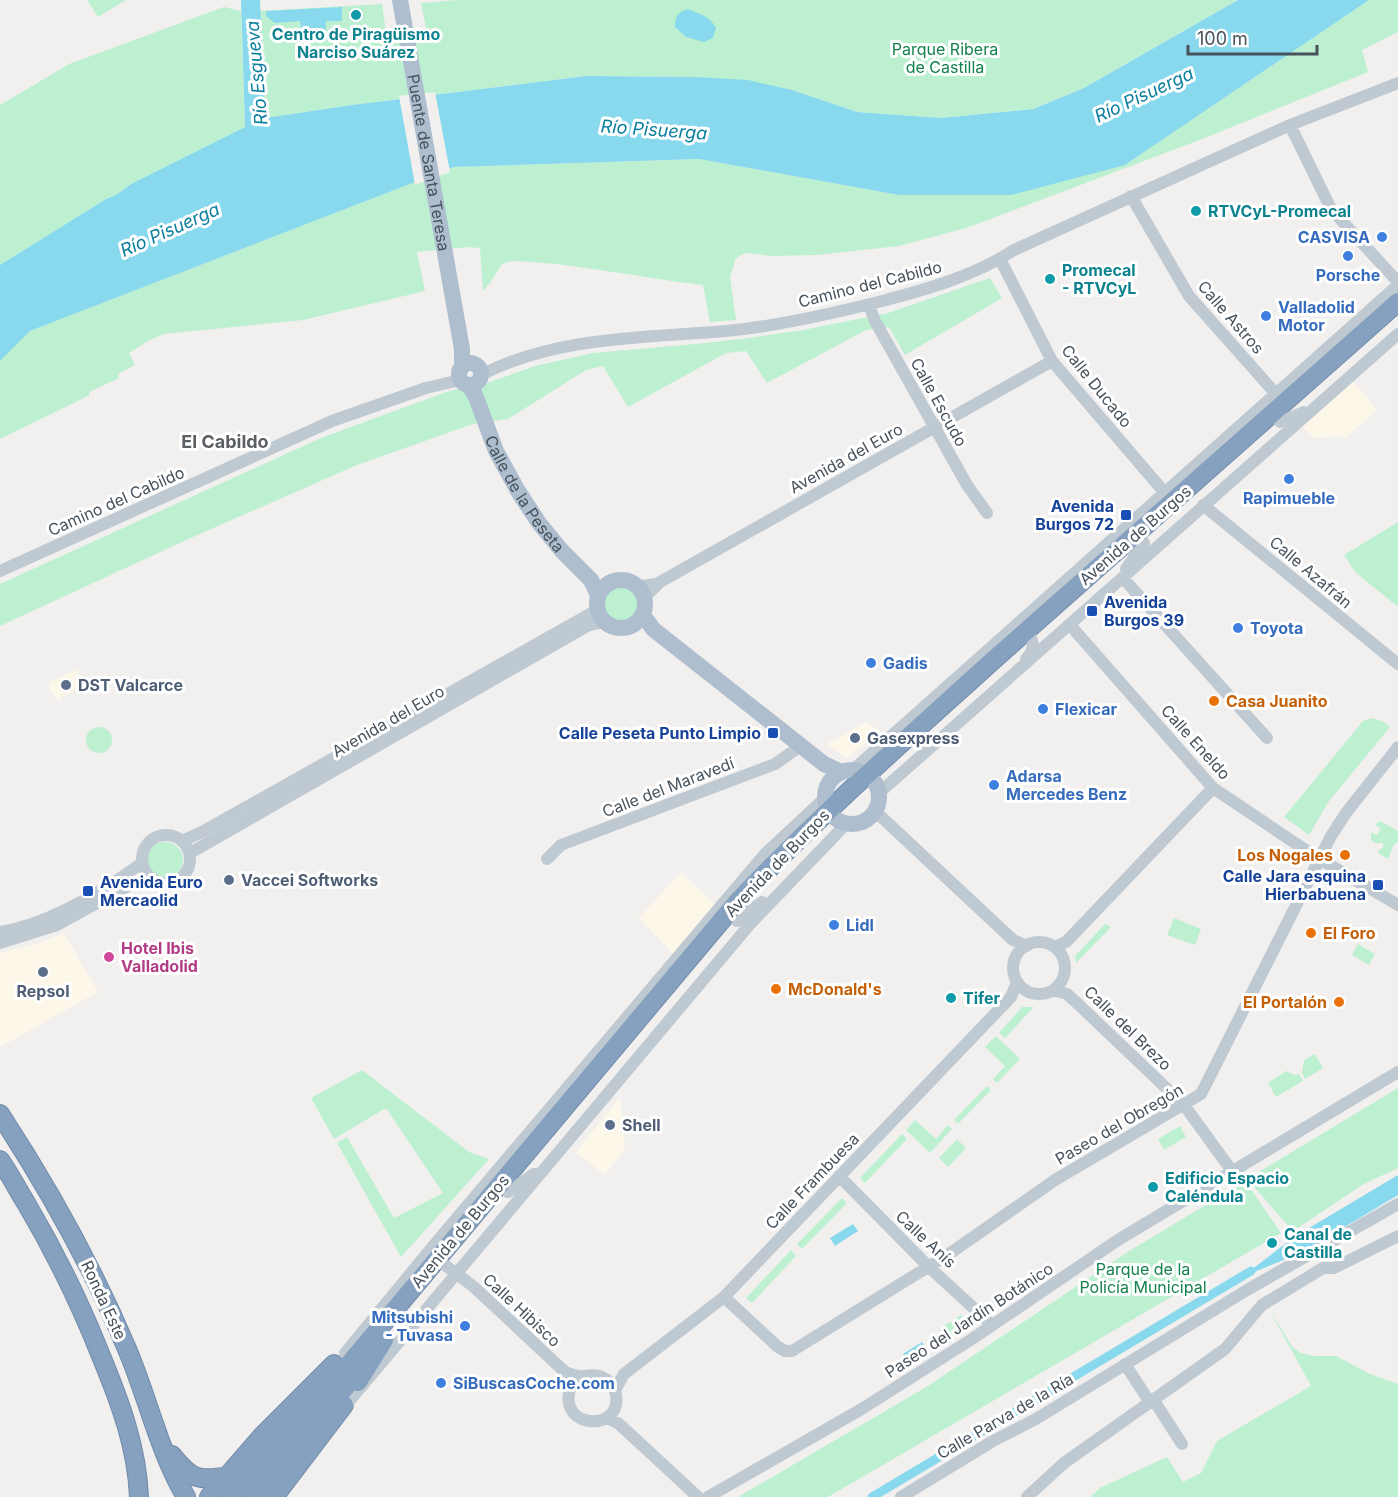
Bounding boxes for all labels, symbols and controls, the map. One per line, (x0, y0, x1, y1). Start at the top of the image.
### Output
marker: Centro de Piragüismo Narciso Suárez (349, 8, 363, 22)
scale bar (1188, 18, 1317, 56)
water label: Río Esgueva (241, 20, 272, 126)
place label: Centro de Piragüismo Narciso Suárez (272, 24, 440, 62)
text: 100 m (1197, 28, 1248, 49)
park label: Parque Ribera de Castilla (892, 39, 998, 77)
water label: Río Pisuerga (1091, 62, 1197, 127)
street label: Puente de Santa Teresa (403, 72, 454, 253)
water label: Río Pisuerga (600, 115, 708, 144)
water label: Río Pisuerga (117, 198, 223, 261)
place label: RTVCyL-Promecal (1208, 201, 1351, 221)
marker: RTVCyL-Promecal (1189, 204, 1203, 218)
place label: CASVISA (1298, 227, 1370, 247)
marker: CASVISA (1375, 230, 1389, 244)
marker: Porsche (1341, 249, 1355, 263)
street label: Camino del Cabildo (796, 256, 944, 312)
place label: Promecal - RTVCyL (1062, 260, 1136, 298)
place label: Porsche (1316, 265, 1380, 285)
marker: Promecal - RTVCyL (1043, 272, 1057, 286)
street label: Calle Astros (1194, 276, 1268, 358)
place label: Valladolid Motor (1278, 297, 1355, 335)
marker: Valladolid Motor (1259, 309, 1273, 323)
street label: Calle Ducado (1057, 340, 1137, 432)
street label: Calle Escudo (906, 354, 972, 450)
street label: Avenida del Euro (786, 419, 906, 497)
district label: El Cabildo (181, 431, 269, 452)
street label: Calle de la Peseta (481, 433, 569, 556)
street label: Camino del Cabildo (45, 462, 187, 540)
marker: Rapimueble (1282, 472, 1296, 486)
street label: Avenida de Burgos (1075, 481, 1195, 589)
place label: Rapimueble (1243, 488, 1335, 508)
place label: Avenida Burgos 72 (1035, 496, 1114, 534)
marker: Avenida Burgos 72 (1119, 508, 1133, 522)
street label: Calle Azafrán (1266, 532, 1356, 612)
place label: Avenida Burgos 39 (1104, 592, 1184, 630)
marker: Avenida Burgos 39 (1085, 604, 1099, 618)
place label: Toyota (1250, 618, 1303, 638)
marker: Toyota (1231, 621, 1245, 635)
place label: Gadis (883, 653, 928, 673)
marker: Gadis (864, 656, 878, 670)
place label: DST Valcarce (78, 675, 183, 695)
marker: DST Valcarce (59, 678, 73, 692)
street label: Avenida del Euro (328, 681, 448, 761)
place label: Casa Juanito (1226, 691, 1328, 711)
marker: Casa Juanito (1207, 694, 1221, 708)
place label: Flexicar (1055, 699, 1117, 719)
street label: Calle Eneldo (1157, 700, 1235, 784)
marker: Flexicar (1036, 702, 1050, 716)
place label: Calle Peseta Punto Limpio (559, 723, 761, 743)
marker: Calle Peseta Punto Limpio (766, 726, 780, 740)
place label: Gasexpress (867, 728, 959, 748)
marker: Gasexpress (848, 731, 862, 745)
street label: Calle del Maravedí (599, 753, 737, 821)
place label: Adarsa Mercedes Benz (1006, 766, 1127, 804)
marker: Adarsa Mercedes Benz (987, 778, 1001, 792)
street label: Avenida de Burgos (721, 805, 833, 921)
place label: Los Nogales (1237, 845, 1333, 865)
marker: Los Nogales (1338, 848, 1352, 862)
place label: Calle Jara esquina Hierbabuena (1223, 866, 1366, 904)
place label: Vaccei Softworks (241, 870, 378, 890)
place label: Avenida Euro Mercaolid (100, 872, 203, 910)
marker: Vaccei Softworks (222, 873, 236, 887)
marker: Calle Jara esquina Hierbabuena (1371, 878, 1385, 892)
marker: Avenida Euro Mercaolid (81, 884, 95, 898)
place label: Lidl (846, 915, 874, 935)
marker: Lidl (827, 918, 841, 932)
place label: El Foro (1323, 923, 1376, 943)
marker: El Foro (1304, 926, 1318, 940)
place label: Hotel Ibis Valladolid (121, 938, 198, 976)
marker: Hotel Ibis Valladolid (102, 950, 116, 964)
marker: Repsol (36, 965, 50, 979)
place label: McDonald's (788, 979, 882, 999)
place label: Repsol (16, 981, 70, 1001)
street label: Calle del Brezo (1080, 981, 1176, 1075)
marker: McDonald's (769, 982, 783, 996)
place label: Tifer (963, 988, 1001, 1008)
marker: Tifer (944, 991, 958, 1005)
place label: El Portalón (1243, 992, 1327, 1012)
marker: El Portalón (1332, 995, 1346, 1009)
street label: Paseo del Obregón (1051, 1079, 1187, 1169)
place label: Shell (622, 1115, 661, 1135)
marker: Shell (603, 1118, 617, 1132)
street label: Calle Frambuesa (761, 1129, 863, 1233)
place label: Edificio Espacio Caléndula (1165, 1168, 1289, 1206)
street label: Avenida de Burgos (407, 1170, 513, 1292)
marker: Edificio Espacio Caléndula (1146, 1180, 1160, 1194)
street label: Calle Anís (892, 1206, 960, 1272)
place label: Canal de Castilla (1284, 1224, 1352, 1262)
marker: Canal de Castilla (1265, 1236, 1279, 1250)
street label: Ronda Este (77, 1257, 131, 1343)
street label: Paseo del Jardín Botánico (881, 1258, 1057, 1382)
park label: Parque de la Policía Municipal (1079, 1259, 1207, 1297)
street label: Calle Hibisco (479, 1269, 565, 1351)
place label: Mitsubishi - Tuvasa (371, 1307, 453, 1345)
marker: Mitsubishi - Tuvasa (458, 1319, 472, 1333)
street label: Calle Parva de la Ría (933, 1369, 1077, 1463)
place label: SiBuscasCoche.com (453, 1373, 615, 1393)
marker: SiBuscasCoche.com (434, 1376, 448, 1390)

